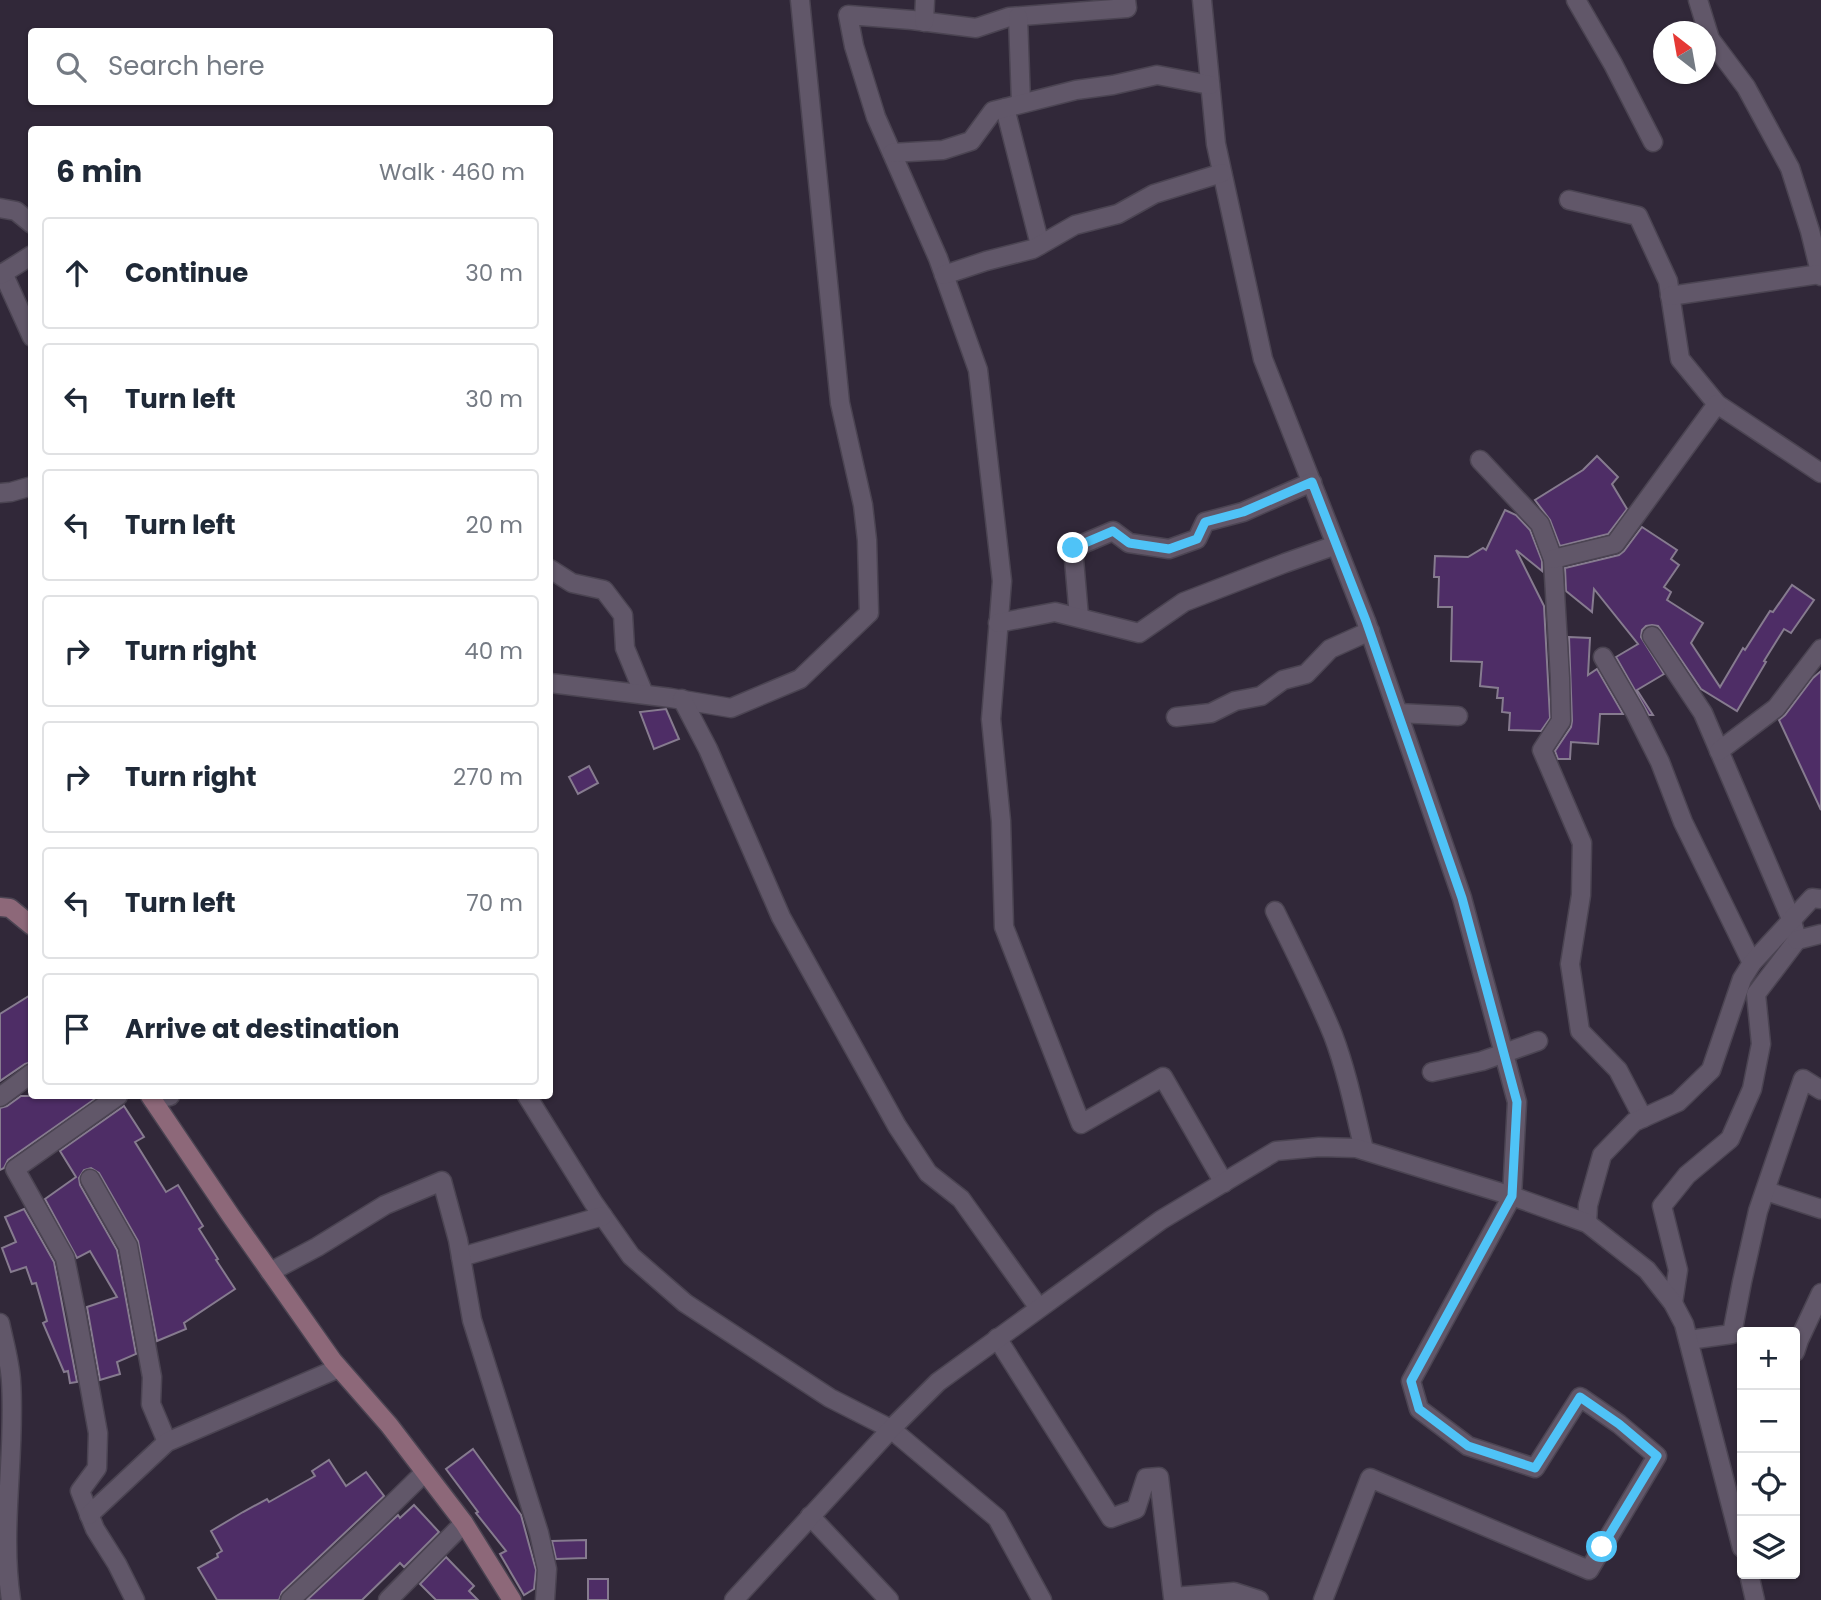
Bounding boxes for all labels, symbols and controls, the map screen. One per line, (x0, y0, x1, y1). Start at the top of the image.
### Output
north arrow (1653, 21, 1716, 84)
search box (28, 28, 553, 105)
icon: search (52, 48, 90, 86)
text: Search here (108, 48, 265, 84)
text: 6 min (56, 150, 142, 193)
text: Walk · 460 m (379, 156, 525, 188)
icon: ahead (58, 254, 96, 292)
text: Continue (125, 255, 248, 291)
text: 30 m (465, 257, 523, 289)
icon: left (58, 380, 96, 418)
text: Turn left (125, 381, 236, 417)
text: 30 m (465, 383, 523, 415)
icon: left (58, 506, 96, 544)
text: Turn left (125, 507, 236, 543)
text: 20 m (465, 509, 523, 541)
route end (1057, 532, 1088, 563)
icon: right (58, 632, 96, 670)
text: Turn right (125, 633, 257, 669)
text: 40 m (464, 635, 523, 667)
icon: right (58, 758, 96, 796)
text: Turn right (125, 759, 257, 795)
text: 270 m (453, 761, 523, 793)
icon: left (58, 884, 96, 922)
text: Turn left (125, 885, 236, 921)
text: 70 m (466, 887, 523, 919)
icon: arrive (58, 1010, 96, 1048)
text: Arrive at destination (125, 1011, 400, 1047)
map controls (1737, 1327, 1800, 1579)
button: + (1737, 1327, 1800, 1390)
button: − (1737, 1390, 1800, 1453)
button: locate (1737, 1453, 1800, 1516)
button: layers (1737, 1516, 1800, 1579)
route start (1586, 1531, 1617, 1562)

